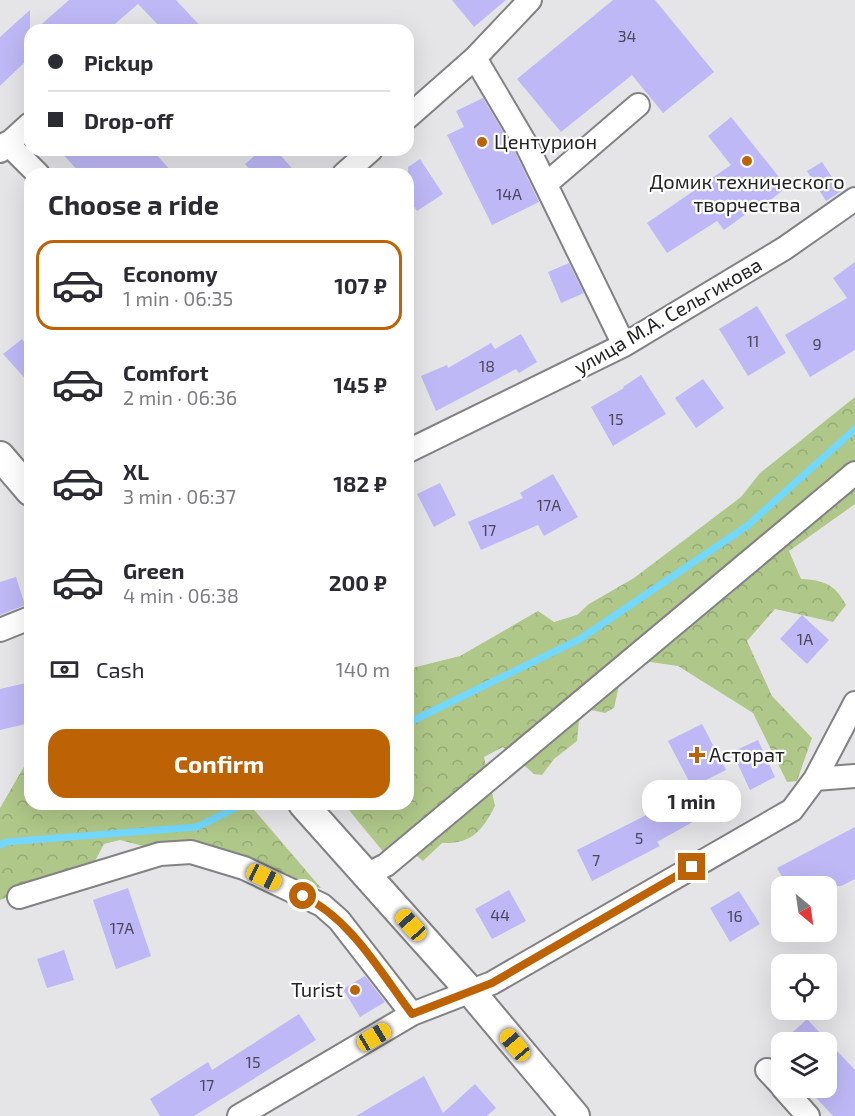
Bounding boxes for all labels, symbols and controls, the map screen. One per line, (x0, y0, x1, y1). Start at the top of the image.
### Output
house number: 34 (618, 26, 637, 45)
text: Pickup (84, 49, 153, 75)
text: Drop-off (84, 107, 173, 133)
place label: Центурион (494, 129, 597, 154)
marker: Центурион (475, 135, 489, 149)
marker: Домик технического творчества (740, 154, 754, 168)
place label: Домик технического творчества (649, 169, 845, 216)
house number: 14А (496, 184, 522, 203)
text: Choose a ride (48, 188, 219, 220)
street label: улица М.А. Сельгикова (569, 252, 766, 380)
icon: car (51, 258, 105, 312)
text: Economy (123, 260, 218, 286)
text: 107 ₽ (334, 272, 387, 298)
text: 1 min · 06:35 (123, 286, 233, 310)
house number: 11 (747, 331, 759, 350)
house number: 9 (812, 334, 822, 353)
house number: 18 (479, 356, 495, 375)
icon: car (51, 357, 105, 411)
text: Comfort (123, 359, 208, 385)
text: 145 ₽ (334, 371, 387, 397)
text: 2 min · 06:36 (123, 385, 237, 409)
house number: 15 (609, 409, 623, 428)
icon: car (51, 456, 105, 510)
text: XL (123, 458, 149, 484)
text: 182 ₽ (333, 470, 387, 496)
text: 3 min · 06:37 (123, 484, 236, 508)
house number: 17А (537, 495, 561, 514)
house number: 17 (482, 520, 496, 539)
icon: car (51, 555, 105, 609)
text: Green (123, 557, 185, 583)
text: 200 ₽ (329, 569, 387, 595)
text: 4 min · 06:38 (123, 583, 239, 607)
house number: 1А (797, 629, 813, 648)
icon: cash (48, 653, 81, 686)
text: Cash (96, 656, 145, 682)
text: 140 m (336, 657, 390, 681)
button: Confirm (48, 729, 390, 798)
place label: Асторат (709, 742, 785, 766)
marker: Асторат (690, 748, 704, 762)
callout: 1 min (642, 780, 742, 822)
text: 1 min (667, 789, 716, 813)
house number: 5 (635, 828, 643, 847)
house number: 7 (592, 850, 600, 869)
route end (678, 853, 705, 880)
car (244, 861, 284, 893)
north arrow (771, 876, 837, 942)
map controls (771, 876, 837, 1098)
route start (289, 882, 316, 909)
house number: 44 (490, 905, 510, 924)
car (392, 906, 430, 944)
house number: 16 (727, 906, 743, 925)
house number: 17А (110, 918, 134, 937)
button: locate (771, 954, 837, 1020)
place label: Turist (291, 977, 343, 1001)
marker: Turist (348, 983, 362, 997)
car (354, 1020, 394, 1054)
car (497, 1025, 533, 1065)
button: layers (771, 1032, 837, 1098)
house number: 15 (246, 1052, 260, 1071)
house number: 17 (200, 1075, 214, 1094)

